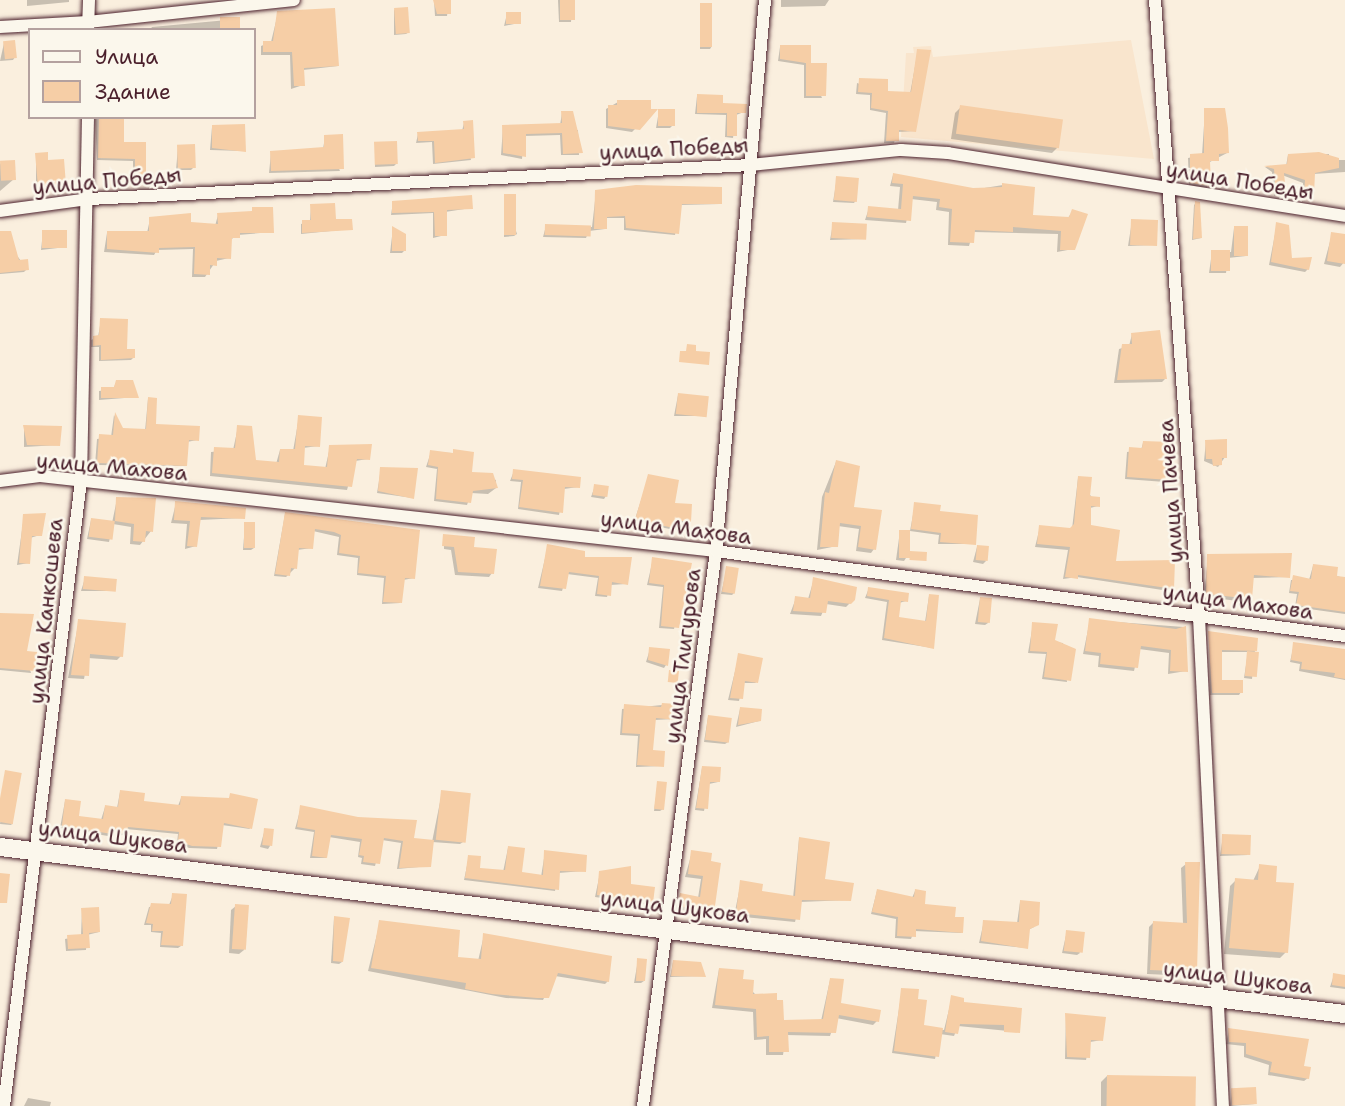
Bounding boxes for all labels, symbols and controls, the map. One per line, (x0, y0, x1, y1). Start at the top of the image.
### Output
legend (28, 28, 256, 119)
text: Улица (95, 43, 158, 71)
text: Здание (95, 78, 171, 106)
street label: улица Победы (599, 133, 749, 165)
street label: улица Победы (1164, 157, 1316, 205)
street label: улица Победы (32, 162, 182, 200)
street label: улица Пачева (1153, 418, 1189, 564)
street label: улица Махова (35, 448, 189, 486)
street label: улица Махова (599, 506, 753, 550)
street label: улица Канкошева (24, 517, 68, 705)
street label: улица Тлигурова (660, 567, 706, 745)
street label: улица Махова (1161, 579, 1315, 625)
street label: улица Шукова (37, 815, 189, 859)
street label: улица Шукова (599, 885, 751, 929)
street label: улица Шукова (1162, 956, 1314, 1000)

